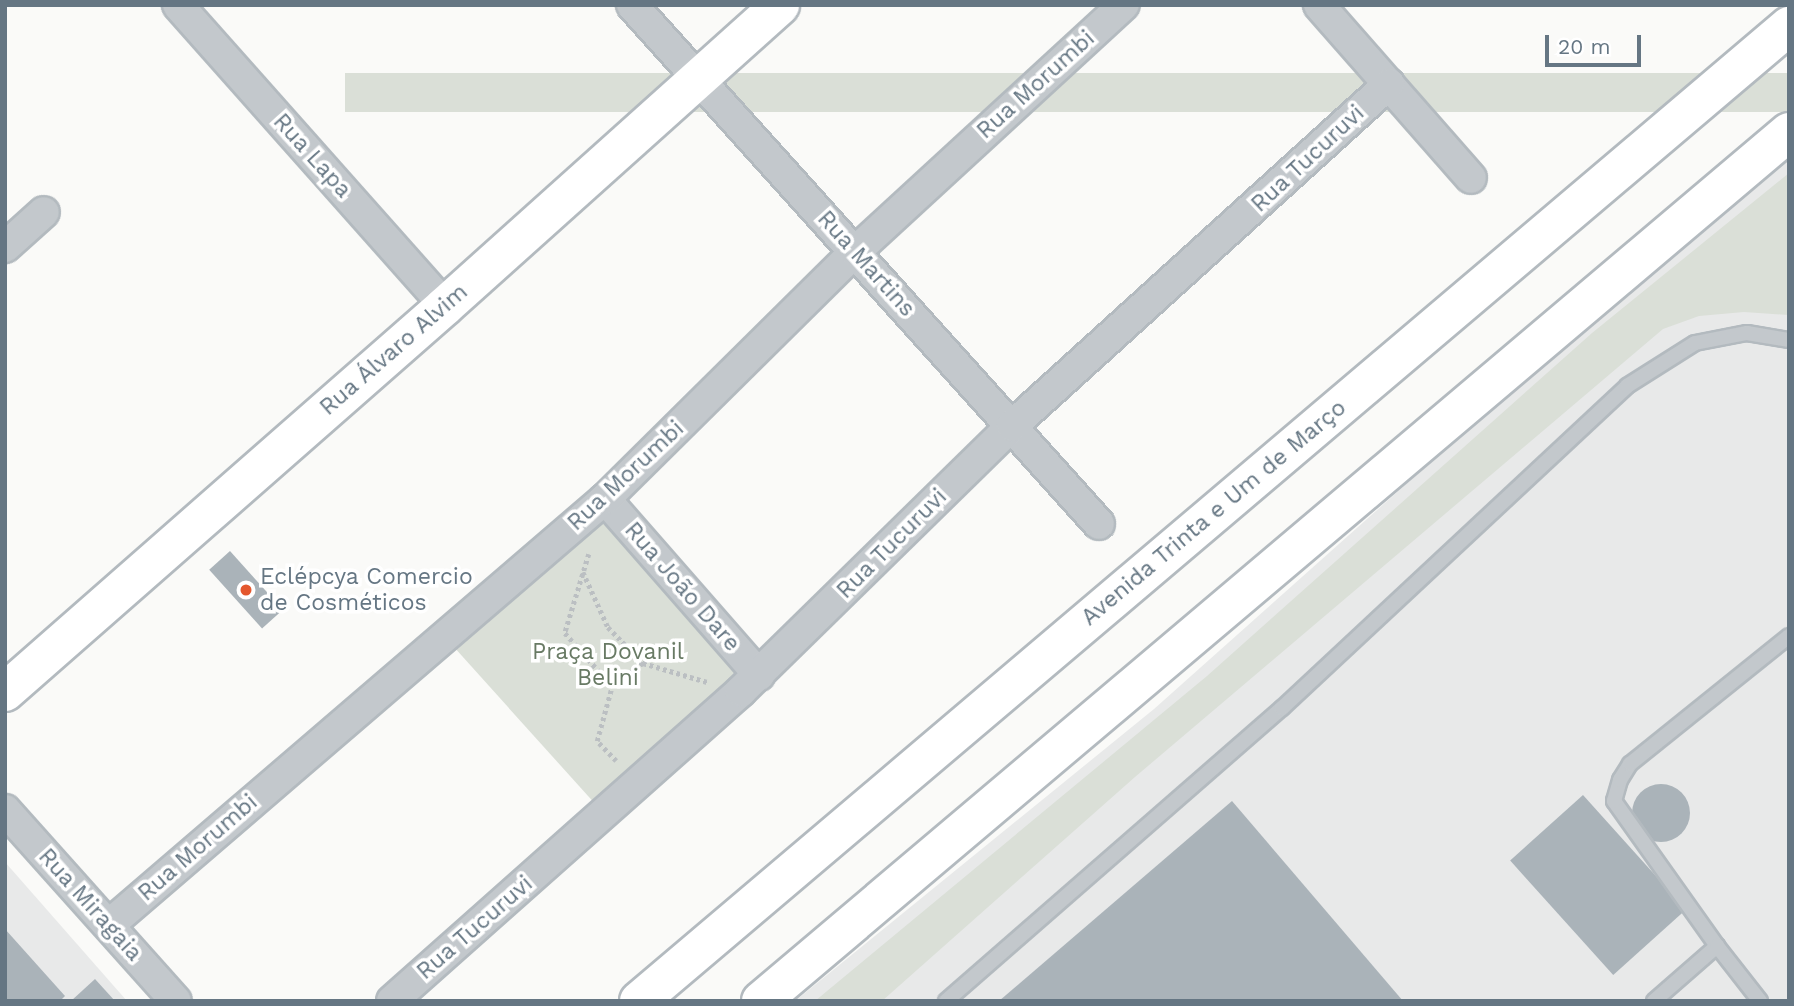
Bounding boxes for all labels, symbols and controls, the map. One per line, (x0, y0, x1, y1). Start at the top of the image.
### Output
scale bar (1549, 21, 1645, 65)
street label: Rua Morumbi (971, 25, 1101, 145)
text: 20 m (1558, 34, 1610, 59)
street label: Rua Tucuruvi (1245, 99, 1371, 219)
street label: Rua Lapa (267, 108, 357, 204)
street label: Rua Martins (811, 205, 921, 323)
street label: Rua Álvaro Alvim (314, 278, 474, 422)
street label: Avenida Trinta e Um de Março (1075, 394, 1353, 632)
street label: Rua Morumbi (562, 415, 690, 537)
street label: Rua Tucuruvi (831, 483, 953, 605)
street label: Rua João Dare (618, 516, 746, 658)
place label: Eclépcya Comercio de Cosméticos (260, 563, 473, 617)
marker: Eclépcya Comercio de Cosméticos (238, 582, 254, 598)
park label: Praça Dovanil Belini (532, 638, 684, 692)
street label: Rua Morumbi (133, 789, 263, 907)
street label: Rua Miragaia (32, 843, 148, 967)
street label: Rua Tucuruvi (411, 870, 539, 986)

